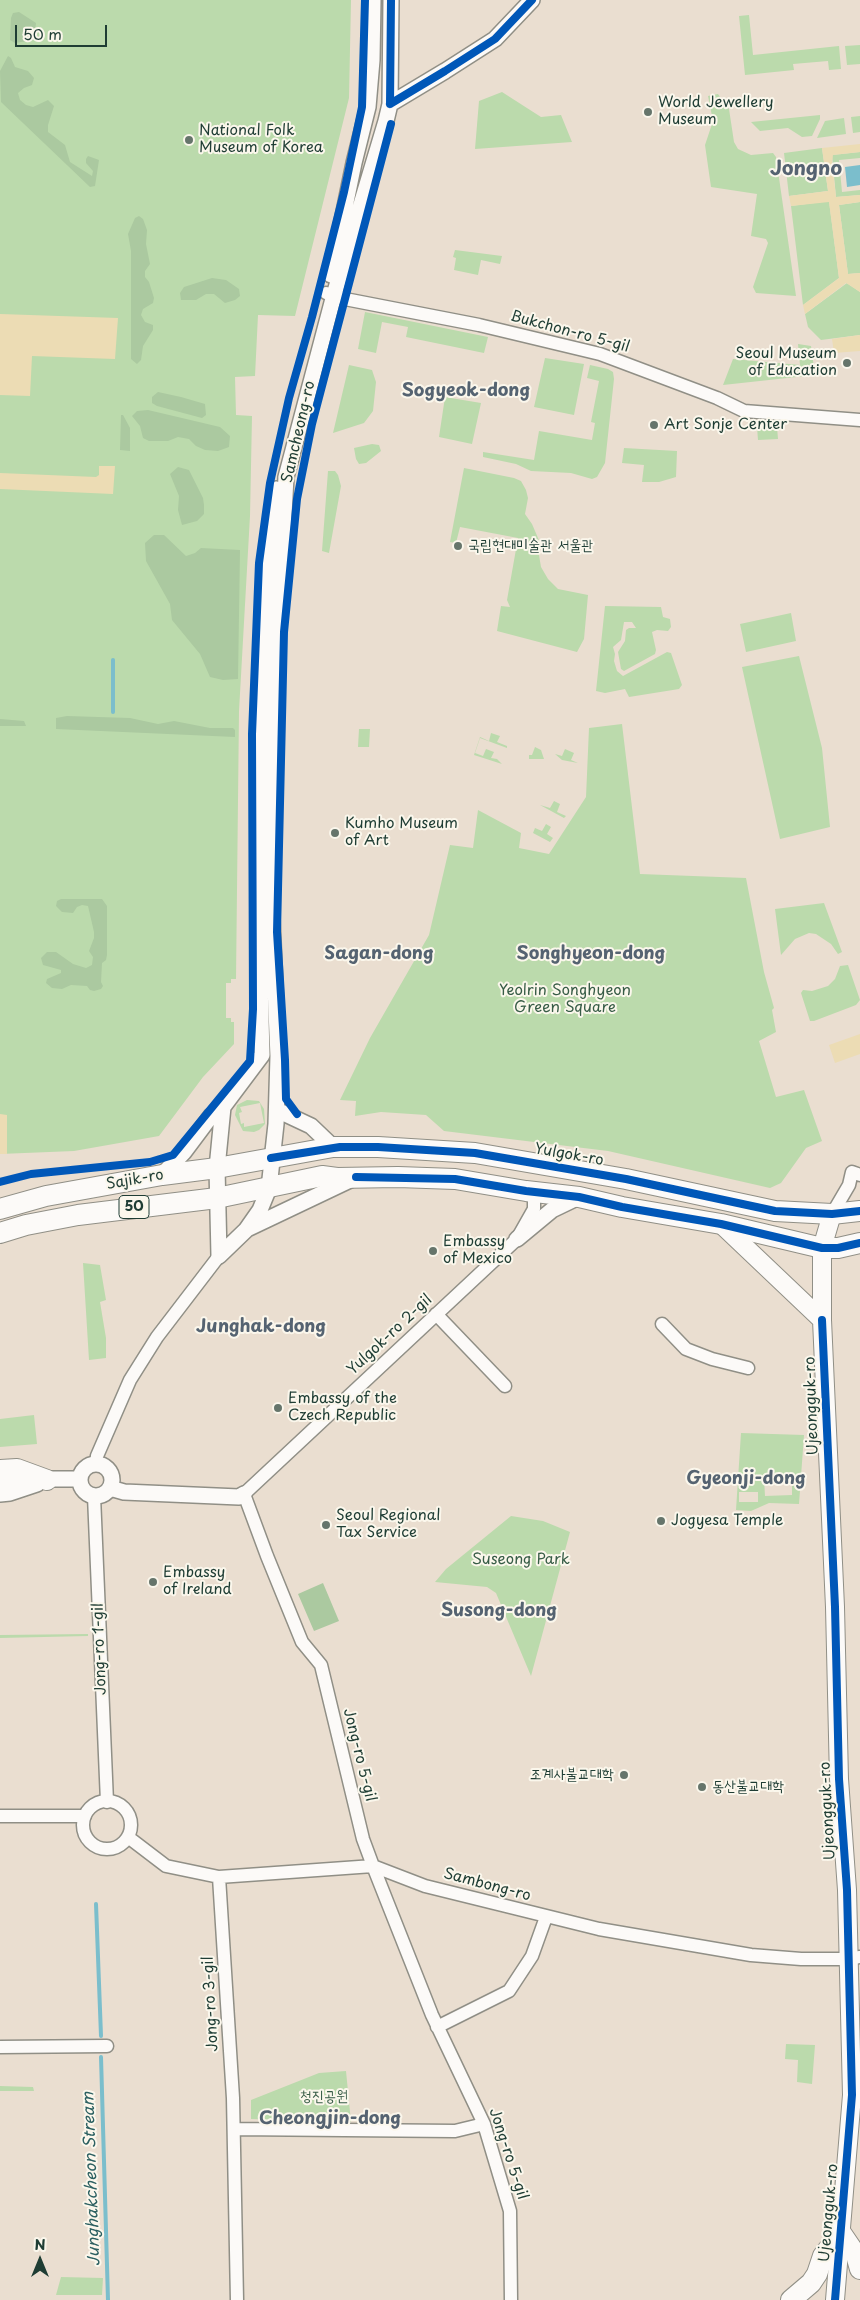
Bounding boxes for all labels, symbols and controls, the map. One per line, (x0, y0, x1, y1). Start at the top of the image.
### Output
scale bar (18, 15, 110, 47)
text: 50 m (23, 22, 62, 45)
place label: World Jewellery Museum (658, 94, 774, 129)
marker: World Jewellery Museum (642, 106, 654, 118)
place label: National Folk Museum of Korea (199, 122, 323, 157)
marker: National Folk Museum of Korea (183, 134, 195, 146)
district label: Jongno (770, 157, 842, 181)
street label: Bukchon-ro 5-gil (508, 307, 632, 357)
place label: Seoul Museum of Education (736, 345, 837, 380)
marker: Seoul Museum of Education (841, 357, 853, 369)
street label: Samcheong-ro (279, 379, 319, 485)
district label: Sogyeok-dong (402, 380, 530, 402)
place label: Art Sonje Center (664, 416, 787, 434)
marker: Art Sonje Center (648, 419, 660, 431)
place label: 국립현대미술관 서울관 (468, 537, 594, 555)
marker: 국립현대미술관 서울관 (452, 540, 464, 552)
place label: Kumho Museum of Art (345, 815, 458, 850)
marker: Kumho Museum of Art (329, 827, 341, 839)
district label: Sagan-dong (324, 943, 434, 965)
district label: Songhyeon-dong (517, 943, 665, 965)
park label: Yeolrin Songhyeon Green Square (499, 982, 631, 1017)
street label: Yulgok-ro (533, 1140, 605, 1170)
street label: Sajik-ro (105, 1166, 165, 1194)
road number: 50 (119, 1196, 149, 1218)
place label: Embassy of Mexico (443, 1233, 512, 1268)
marker: Embassy of Mexico (427, 1245, 439, 1257)
street label: Yulgok-ro 2-gil (344, 1291, 436, 1379)
district label: Junghak-dong (196, 1316, 326, 1338)
street label: Ujeongguk-ro (801, 1356, 823, 1456)
place label: Embassy of the Czech Republic (288, 1390, 397, 1425)
marker: Embassy of the Czech Republic (272, 1402, 284, 1414)
district label: Gyeonji-dong (686, 1468, 806, 1490)
place label: Seoul Regional Tax Service (336, 1507, 440, 1542)
place label: Jogyesa Temple (671, 1512, 783, 1530)
marker: Jogyesa Temple (655, 1515, 667, 1527)
marker: Seoul Regional Tax Service (320, 1519, 332, 1531)
park label: Suseong Park (472, 1551, 570, 1569)
place label: Embassy of Ireland (163, 1564, 232, 1599)
marker: Embassy of Ireland (147, 1576, 159, 1588)
district label: Susong-dong (441, 1600, 557, 1622)
street label: Jong-ro 1-gil (89, 1602, 111, 1696)
street label: Jong-ro 5-gil (339, 1707, 379, 1803)
street label: Ujeongguk-ro (816, 1761, 840, 1861)
place label: 조계사불교대학 (530, 1766, 614, 1784)
marker: 조계사불교대학 (618, 1769, 630, 1781)
place label: 동산불교대학 (712, 1778, 784, 1796)
marker: 동산불교대학 (696, 1781, 708, 1793)
street label: Sambong-ro (441, 1865, 533, 1905)
street label: Jong-ro 3-gil (200, 1956, 222, 2052)
park label: 청진공원 (300, 2088, 348, 2106)
water label: Junghakcheon Stream (79, 2092, 105, 2266)
street label: Jong-ro 5-gil (485, 2106, 531, 2202)
district label: Cheongjin-dong (259, 2108, 401, 2130)
street label: Ujeongguk-ro (816, 2163, 842, 2263)
text: N (34, 2234, 46, 2255)
north arrow (15, 2235, 65, 2285)

